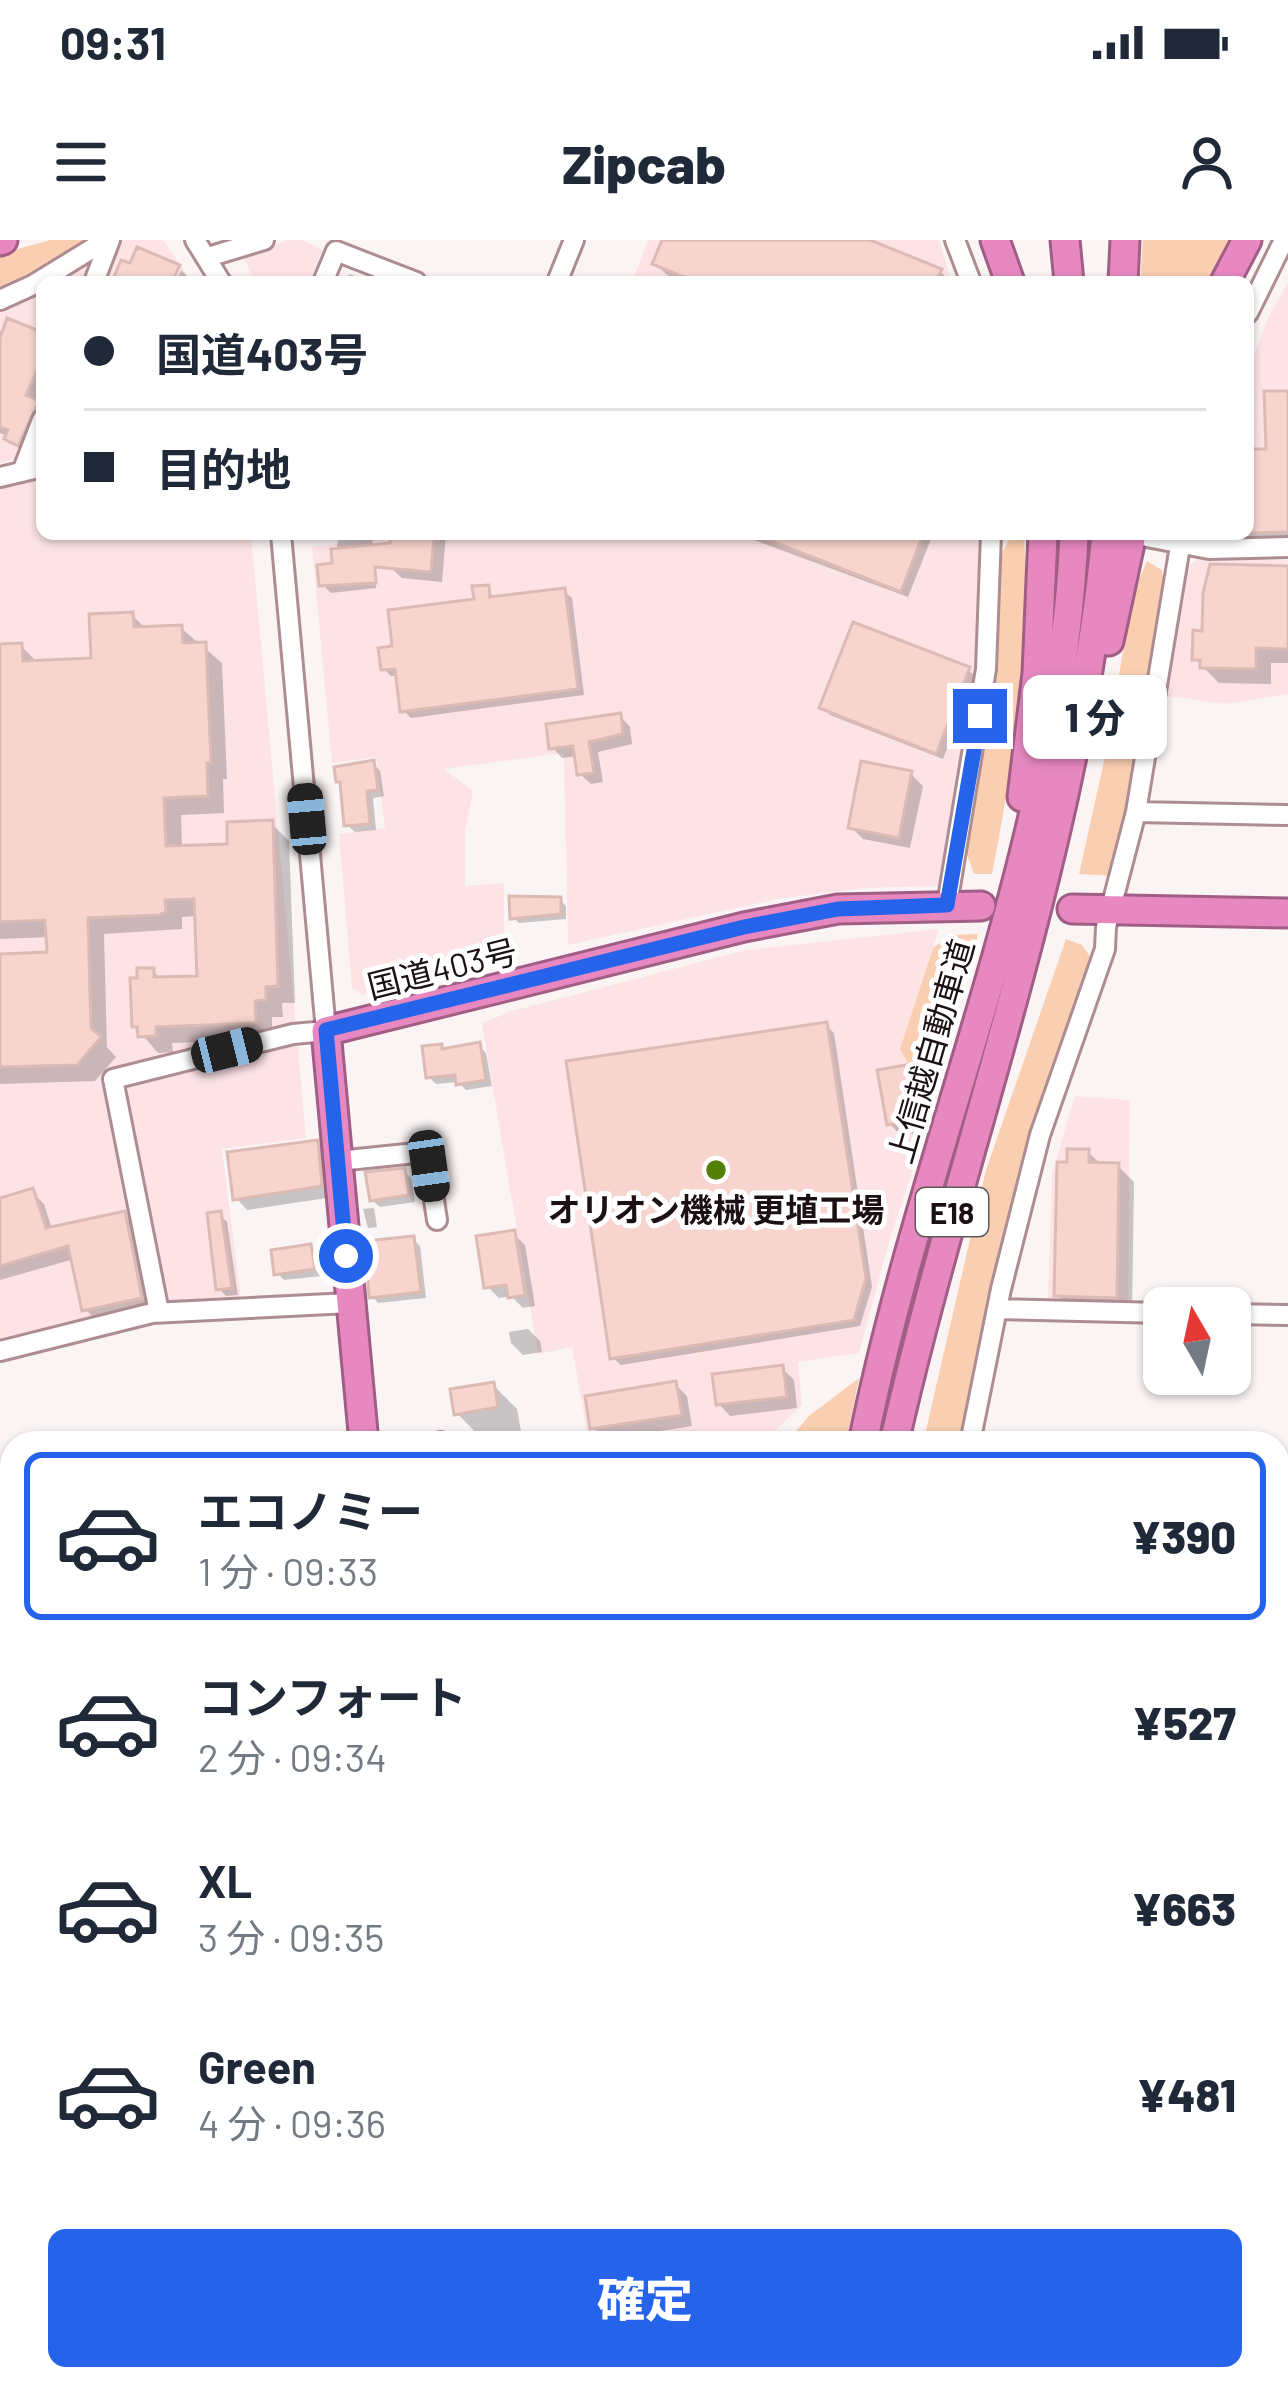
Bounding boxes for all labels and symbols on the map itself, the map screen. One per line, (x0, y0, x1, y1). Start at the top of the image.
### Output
callout: 1 分 (1022, 674, 1166, 758)
route end (953, 689, 1007, 743)
car (286, 782, 328, 856)
street label: 国道403号 (363, 930, 521, 1006)
street label: 上信越自動車道 (879, 934, 981, 1168)
car (188, 1024, 266, 1076)
car (406, 1128, 452, 1204)
marker: オリオン機械 更埴工場 (703, 1157, 729, 1183)
road number: E18 (916, 1188, 988, 1236)
place label: オリオン機械 更埴工場 (548, 1189, 884, 1229)
route start (319, 1229, 373, 1283)
north arrow (1143, 1287, 1251, 1395)

